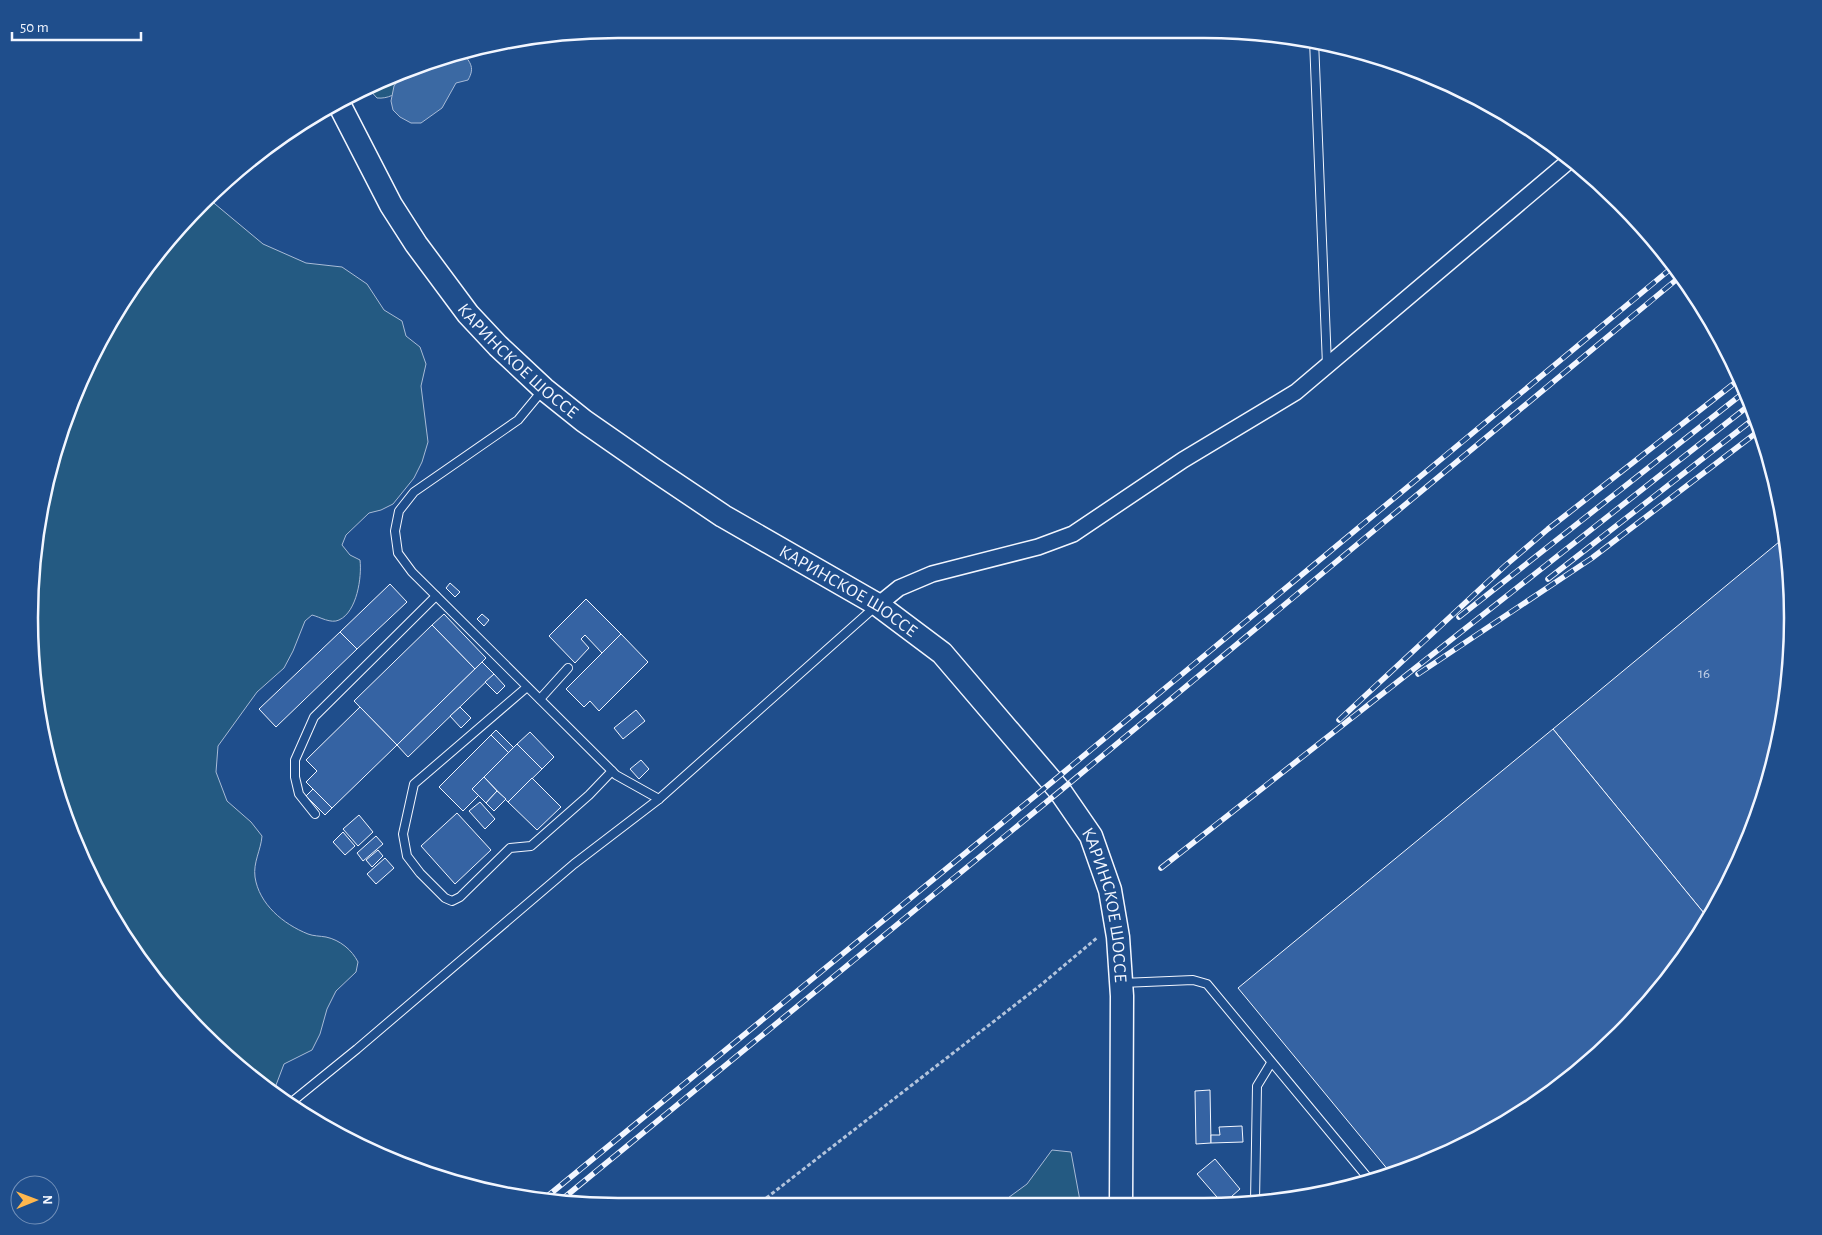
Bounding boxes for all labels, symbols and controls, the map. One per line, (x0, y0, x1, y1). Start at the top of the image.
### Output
scale bar (12, 10, 141, 42)
text: 50 m (20, 20, 49, 35)
street label: КАРИНСКОЕ ШОССЕ (453, 300, 581, 423)
street label: КАРИНСКОЕ ШОССЕ (776, 542, 920, 641)
house number: 16 (1698, 666, 1710, 681)
street label: КАРИНСКОЕ ШОССЕ (1078, 825, 1129, 983)
north arrow (10, 1175, 60, 1225)
text: N (40, 1195, 54, 1205)

